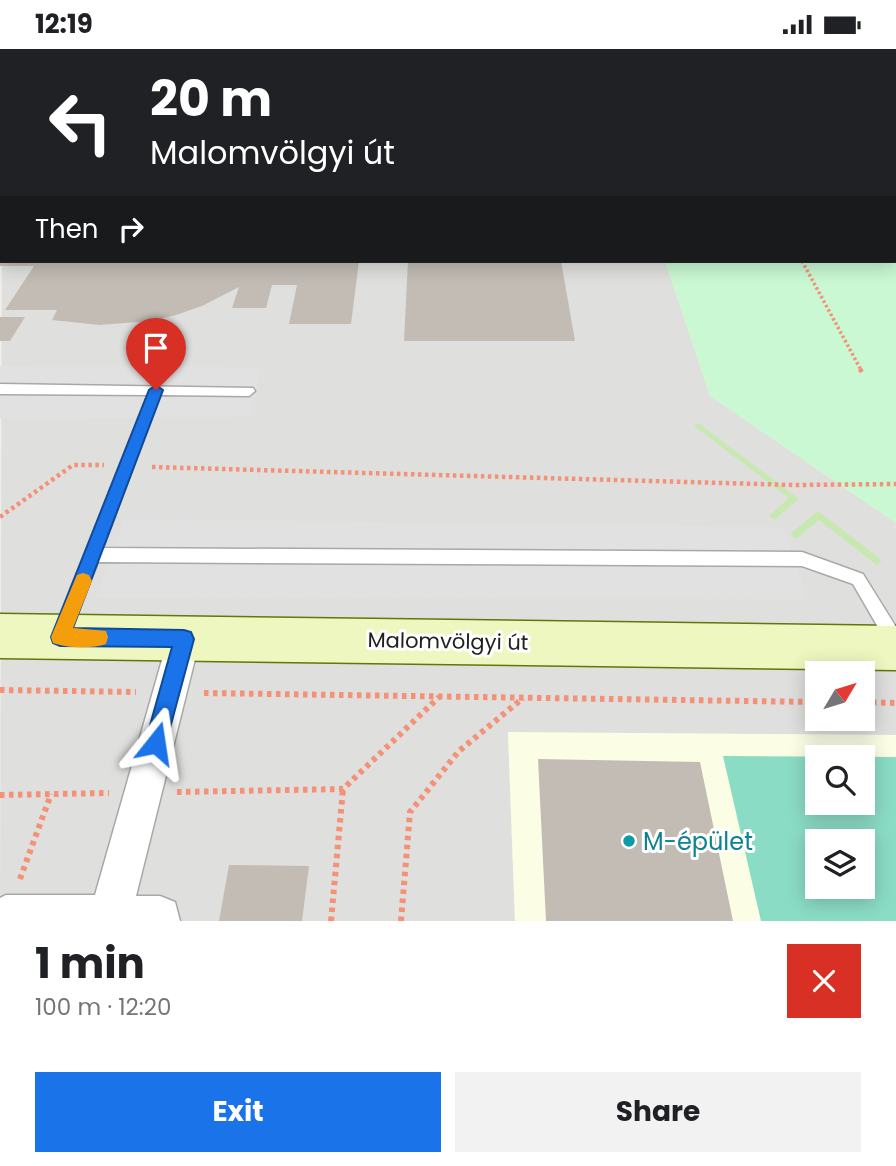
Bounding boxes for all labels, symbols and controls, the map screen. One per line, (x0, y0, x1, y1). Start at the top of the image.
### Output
text: 12:19 (35, 6, 93, 42)
text: 20 m (150, 65, 272, 133)
icon: left (35, 77, 126, 168)
text: Malomvölgyi út (150, 130, 395, 175)
icon: right (112, 210, 150, 248)
text: Then (35, 211, 98, 247)
pin (126, 318, 186, 390)
icon: arrive (137, 329, 175, 367)
street label: Malomvölgyi út (367, 625, 529, 657)
north arrow (805, 661, 875, 731)
map controls (805, 661, 875, 899)
position arrow (119, 706, 193, 780)
button: search (805, 745, 875, 815)
place label: M-épület (643, 825, 753, 858)
button: layers (805, 829, 875, 899)
marker: M-épület (621, 833, 637, 849)
text: 1 min (35, 934, 145, 993)
button: close (787, 944, 861, 1018)
text: 100 m · 12:20 (35, 991, 171, 1023)
button: Exit (35, 1072, 441, 1152)
button: Share (455, 1072, 861, 1152)

